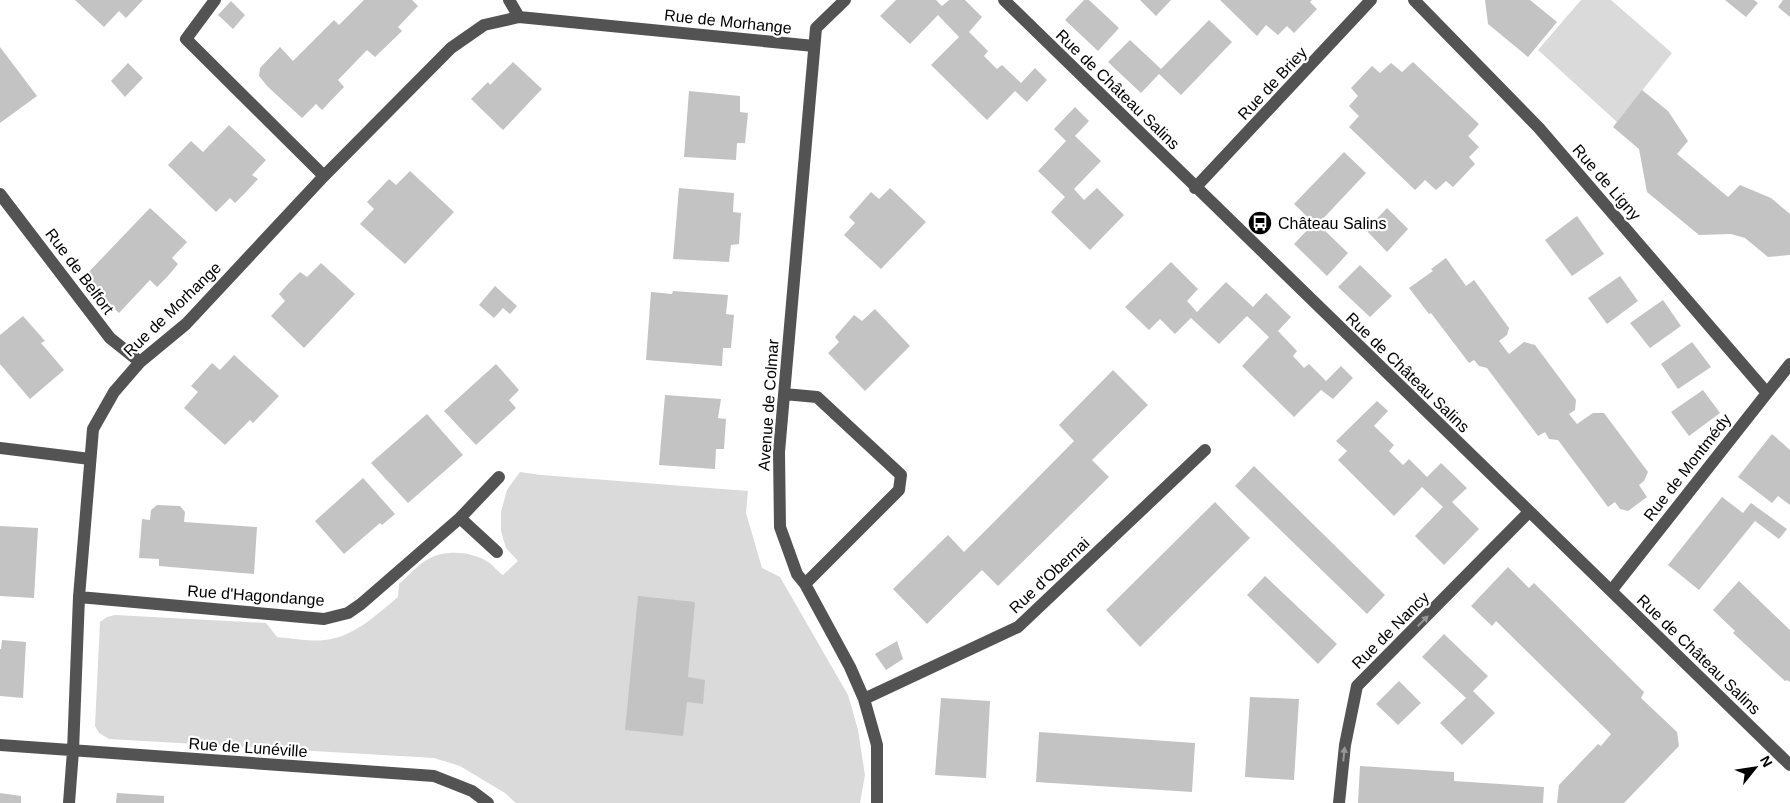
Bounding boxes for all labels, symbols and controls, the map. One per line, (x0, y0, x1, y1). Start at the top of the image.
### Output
street label: Rue de Morhange (663, 6, 793, 37)
street label: Rue de Château Salins (1053, 26, 1183, 153)
street label: Rue de Briey (1235, 44, 1310, 123)
street label: Rue de Ligny (1569, 141, 1644, 223)
bus stop icon: Château Salins (1247, 210, 1273, 236)
place label: Château Salins (1278, 215, 1387, 232)
street label: Rue de Belfort (42, 225, 118, 318)
street label: Rue de Morhange (120, 259, 224, 360)
street label: Rue de Château Salins (1343, 309, 1473, 436)
street label: Avenue de Colmar (755, 338, 782, 472)
street label: Rue de Montmédy (1640, 411, 1734, 524)
street label: Rue d'Obernai (1006, 534, 1093, 617)
street label: Rue d'Hagondange (187, 582, 325, 609)
street label: Rue de Nancy (1348, 588, 1432, 672)
street label: Rue de Château Salins (1634, 591, 1764, 718)
one-way arrow (1417, 615, 1429, 627)
street label: Rue de Lunéville (188, 735, 308, 760)
north arrow (1730, 743, 1780, 793)
one-way arrow (1340, 746, 1348, 762)
text: N (1757, 753, 1776, 770)

